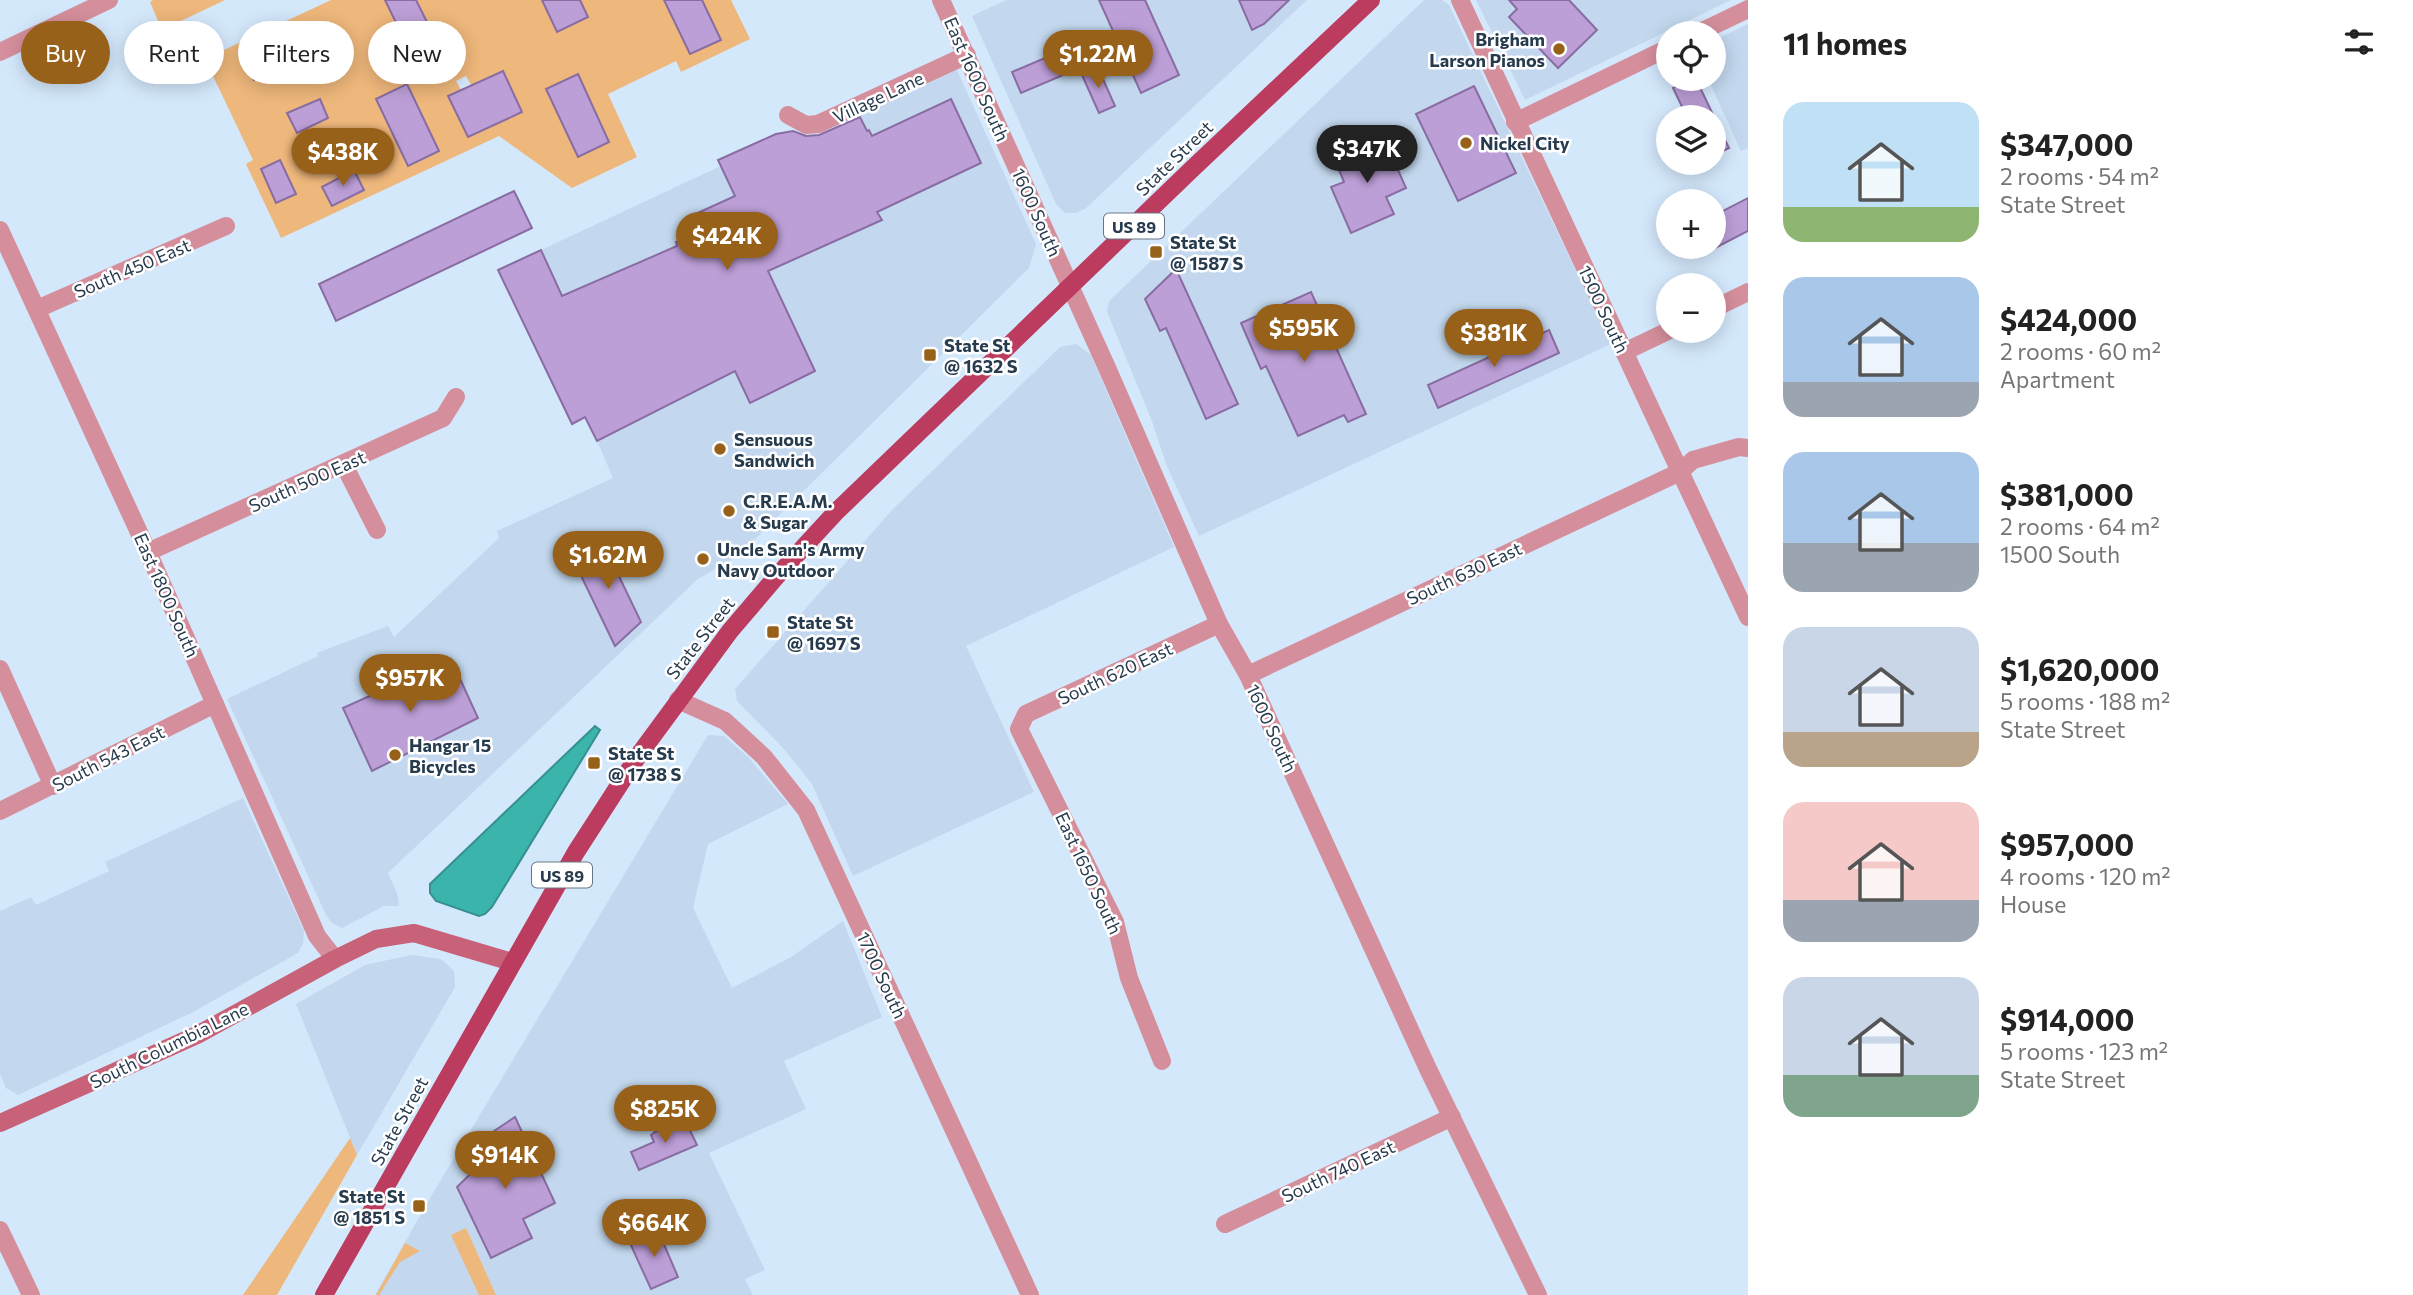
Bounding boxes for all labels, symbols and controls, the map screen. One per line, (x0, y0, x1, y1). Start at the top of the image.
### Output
street label: East 1600 South (940, 13, 1014, 145)
chip: Buy (21, 21, 110, 84)
chip: Rent (124, 21, 224, 84)
chip: Filters (238, 21, 354, 84)
chip: New (368, 21, 466, 84)
map controls (1656, 21, 1726, 343)
button: locate (1656, 21, 1726, 91)
icon: filters (2340, 23, 2378, 61)
text: 11 homes (1783, 24, 1907, 61)
place label: Brigham Larson Pianos (1429, 28, 1545, 71)
pin: $1.22M (1041, 31, 1155, 90)
text: $1.22M (1059, 39, 1137, 67)
marker: Brigham Larson Pianos (1551, 41, 1567, 57)
street label: Village Lane (829, 66, 927, 128)
button: layers (1656, 105, 1726, 175)
street label: State Street (1131, 116, 1217, 200)
pin: $347K (1318, 125, 1416, 185)
text: $347,000 (2000, 125, 2134, 162)
pin: $438K (294, 128, 392, 188)
icon: home (1839, 130, 1923, 214)
place label: Nickel City (1480, 132, 1570, 154)
text: $347K (1333, 134, 1401, 162)
marker: Nickel City (1458, 135, 1474, 151)
text: $438K (307, 137, 379, 165)
text: 2 rooms · 54 m² (2000, 162, 2159, 190)
street label: 1600 South (1008, 164, 1066, 260)
button: + (1656, 189, 1726, 259)
text: State Street (2000, 190, 2126, 218)
pin: $424K (678, 212, 776, 272)
road number: US 89 (1104, 214, 1164, 238)
text: $424K (692, 221, 762, 249)
place label: State St @ 1587 S (1170, 231, 1243, 274)
street label: South 450 East (70, 234, 194, 302)
marker: State St @ 1587 S (1148, 244, 1164, 260)
street label: 1500 South (1574, 262, 1634, 356)
button: − (1656, 273, 1726, 343)
text: $424,000 (2000, 300, 2137, 337)
pin: $595K (1255, 304, 1353, 364)
icon: home (1839, 305, 1923, 389)
pin: $381K (1445, 310, 1543, 369)
text: $595K (1269, 313, 1339, 341)
text: $381K (1460, 318, 1528, 346)
place label: State St @ 1632 S (944, 334, 1018, 377)
text: 2 rooms · 60 m² (2000, 337, 2161, 365)
marker: State St @ 1632 S (922, 347, 938, 363)
text: Apartment (2000, 365, 2115, 393)
place label: Sensuous Sandwich (734, 428, 814, 471)
marker: Sensuous Sandwich (712, 441, 728, 457)
street label: South 500 East (245, 445, 369, 517)
text: $381,000 (2000, 475, 2134, 512)
icon: home (1839, 480, 1923, 564)
place label: C.R.E.A.M. & Sugar (743, 490, 833, 533)
marker: C.R.E.A.M. & Sugar (721, 503, 737, 519)
text: 2 rooms · 64 m² (2000, 512, 2160, 540)
street label: East 1800 South (130, 529, 204, 661)
pin: $1.62M (551, 532, 665, 591)
street label: South 630 East (1403, 537, 1525, 609)
place label: Uncle Sam's Army Navy Outdoor (717, 538, 865, 581)
text: $1.62M (569, 540, 647, 568)
text: 1500 South (2000, 540, 2120, 568)
marker: Uncle Sam's Army Navy Outdoor (695, 551, 711, 567)
street label: State Street (661, 593, 739, 683)
place label: State St @ 1697 S (787, 611, 861, 654)
marker: State St @ 1697 S (765, 624, 781, 640)
street label: South 620 East (1054, 637, 1176, 709)
text: $1,620,000 (2000, 650, 2160, 687)
pin: $957K (361, 654, 459, 714)
icon: home (1839, 655, 1923, 739)
text: $957K (375, 663, 445, 691)
street label: 1600 South (1242, 680, 1302, 776)
text: 5 rooms · 188 m² (2000, 687, 2170, 715)
text: State Street (2000, 715, 2126, 743)
street label: South 543 East (48, 720, 168, 796)
place label: Hangar 15 Bicycles (409, 734, 491, 777)
place label: State St @ 1738 S (608, 742, 682, 785)
marker: Hangar 15 Bicycles (387, 747, 403, 763)
marker: State St @ 1738 S (586, 755, 602, 771)
street label: East 1650 South (1051, 808, 1127, 938)
text: $957,000 (2000, 825, 2134, 862)
icon: home (1839, 830, 1923, 914)
road number: US 89 (532, 862, 592, 888)
text: 4 rooms · 120 m² (2000, 862, 2171, 890)
text: House (2000, 890, 2066, 918)
street label: 1700 South (852, 928, 912, 1022)
street label: South Columbia Lane (86, 997, 252, 1093)
text: $914,000 (2000, 1000, 2135, 1037)
icon: home (1839, 1005, 1923, 1089)
text: 5 rooms · 123 m² (2000, 1037, 2168, 1065)
text: State Street (2000, 1065, 2126, 1093)
street label: State Street (366, 1073, 432, 1169)
pin: $825K (616, 1086, 714, 1145)
text: $825K (630, 1094, 700, 1122)
pin: $914K (456, 1132, 554, 1191)
street label: South 740 East (1278, 1135, 1398, 1207)
text: $914K (471, 1140, 539, 1168)
place label: State St @ 1851 S (333, 1185, 405, 1228)
marker: State St @ 1851 S (411, 1198, 427, 1214)
pin: $664K (605, 1200, 703, 1259)
text: $664K (618, 1208, 690, 1236)

